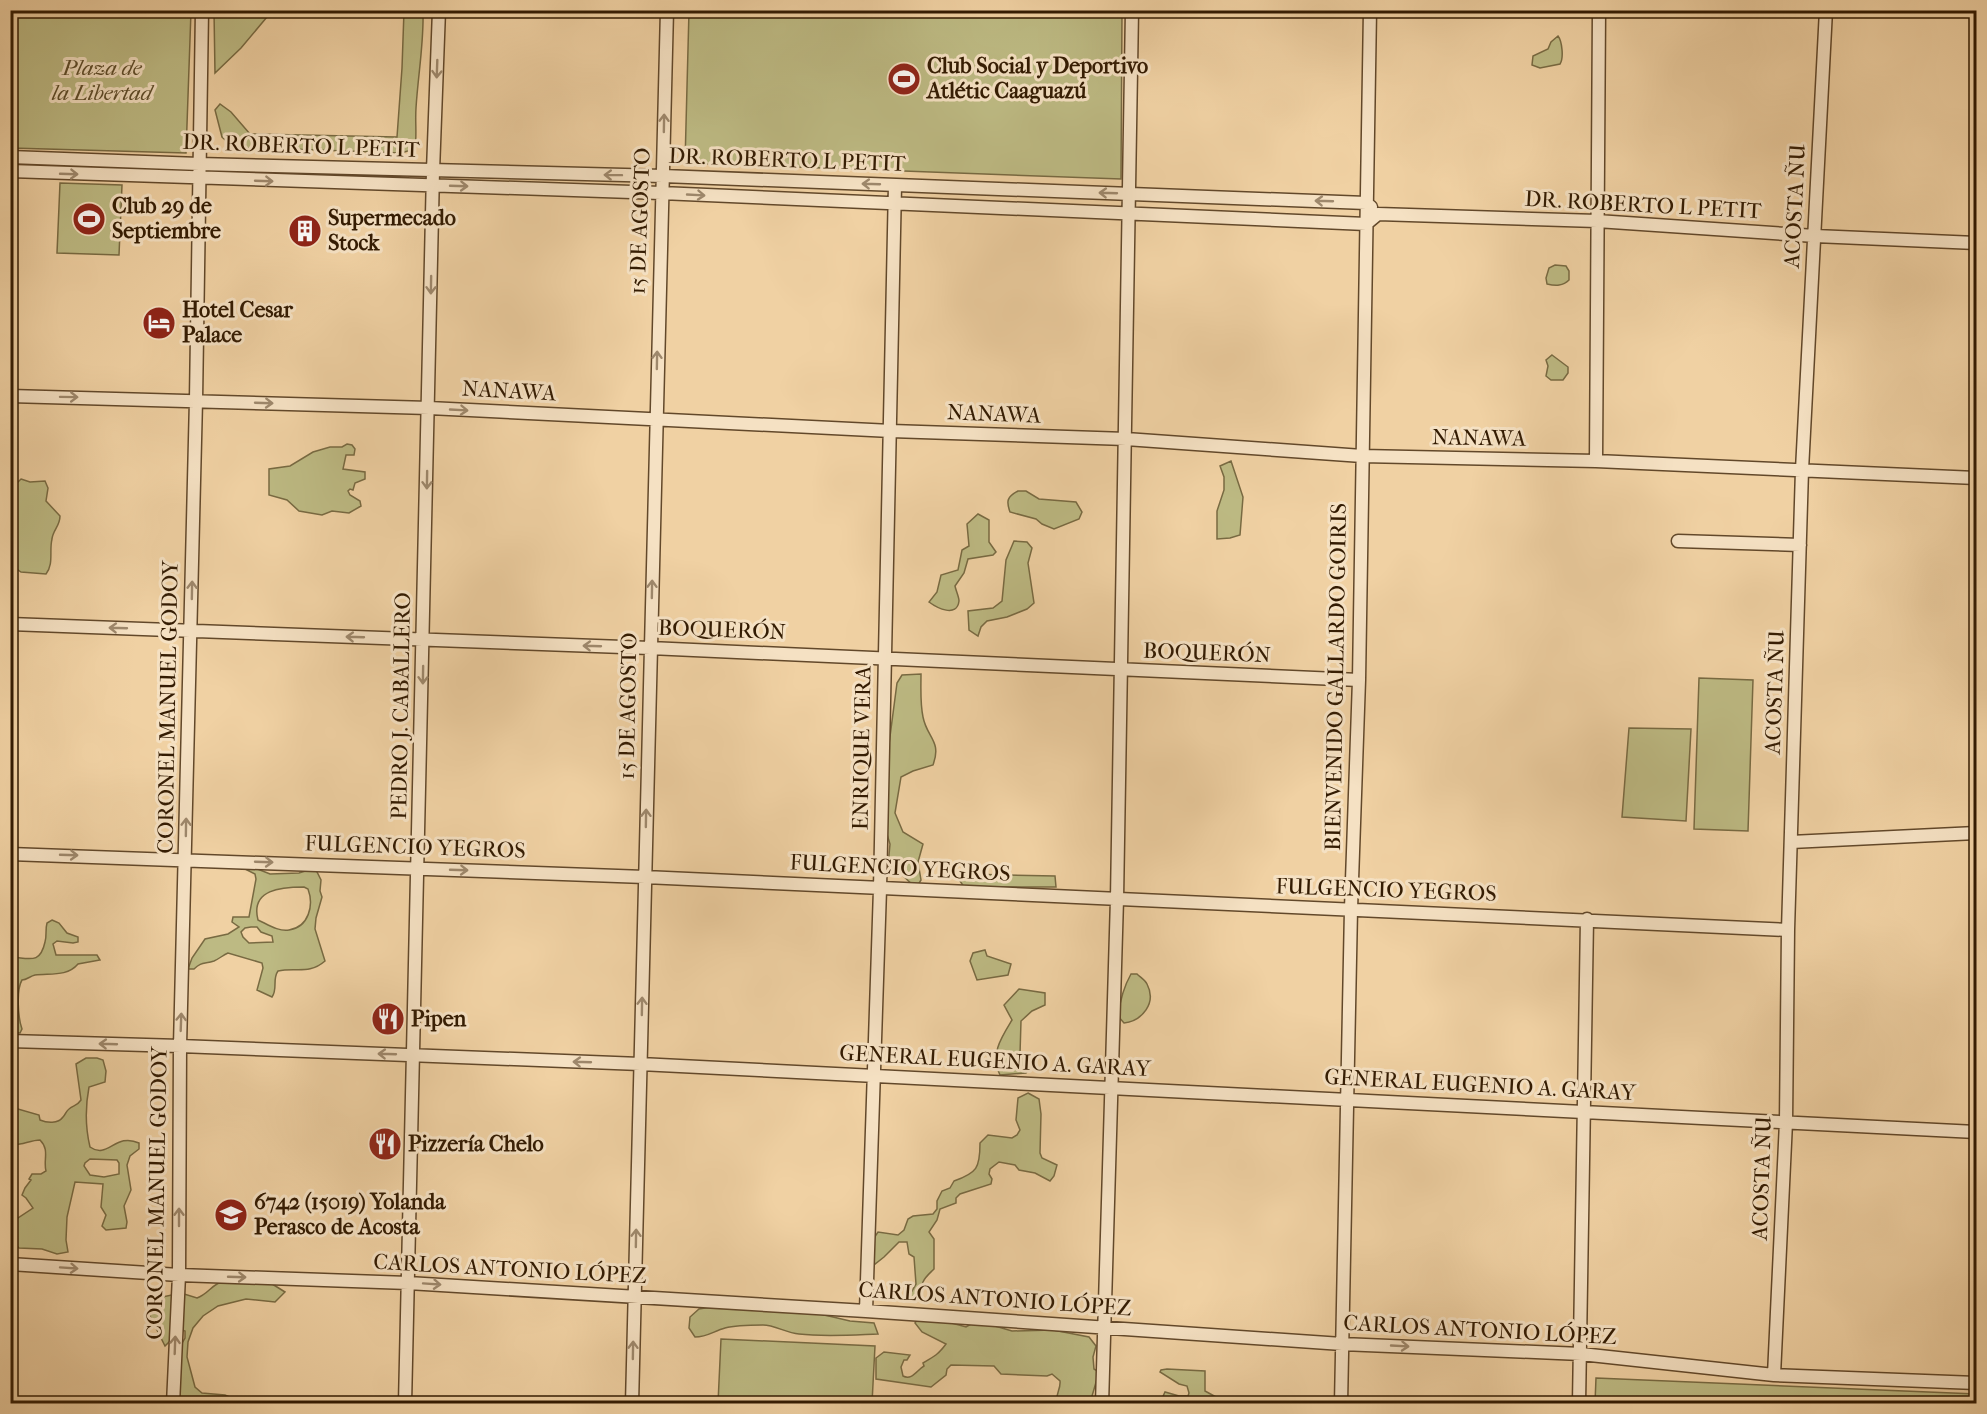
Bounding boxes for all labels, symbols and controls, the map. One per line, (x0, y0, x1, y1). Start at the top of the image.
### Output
place label: Club Social y Deportivo Atlétic Caaguazú (925, 53, 1148, 104)
park label: Plaza de la Libertad (51, 55, 155, 106)
one-way arrow (431, 58, 443, 78)
sports icon: Club Social y Deportivo Atlétic Caaguazú (886, 61, 922, 97)
one-way arrow (658, 114, 670, 134)
street label: DR. ROBERTO L PETIT (182, 129, 421, 163)
street label: DR. ROBERTO L PETIT (668, 143, 907, 177)
street label: ACOSTA ÑU (1778, 143, 1811, 270)
street label: 15 DE AGOSTO (624, 147, 656, 295)
one-way arrow (58, 168, 78, 179)
one-way arrow (604, 169, 624, 180)
one-way arrow (253, 175, 273, 186)
one-way arrow (862, 178, 882, 190)
one-way arrow (448, 181, 468, 192)
street label: DR. ROBERTO L PETIT (1524, 186, 1763, 224)
one-way arrow (1099, 188, 1119, 199)
one-way arrow (685, 189, 705, 200)
place label: Club 29 de Septiembre (112, 193, 221, 244)
one-way arrow (1314, 196, 1334, 207)
sports icon: Club 29 de Septiembre (71, 201, 107, 237)
place label: Supermecado Stock (328, 205, 456, 256)
building icon: Supermecado Stock (287, 213, 323, 249)
one-way arrow (426, 274, 437, 294)
place label: Hotel Cesar Palace (182, 297, 294, 348)
hotel icon: Hotel Cesar Palace (141, 305, 177, 341)
one-way arrow (651, 350, 663, 370)
street label: NANAWA (461, 376, 557, 406)
one-way arrow (58, 392, 78, 403)
one-way arrow (253, 397, 273, 408)
street label: NANAWA (946, 399, 1042, 429)
one-way arrow (448, 404, 468, 415)
street label: NANAWA (1432, 424, 1527, 452)
one-way arrow (422, 469, 433, 489)
street label: BIENVENIDO GALLARDO GOIRIS (1320, 503, 1352, 851)
street label: CORONEL MANUEL GODOY (152, 559, 184, 854)
one-way arrow (186, 580, 197, 600)
one-way arrow (646, 580, 657, 600)
street label: PEDRO J. CABALLERO (386, 592, 416, 820)
street label: BOQUERÓN (658, 613, 787, 645)
one-way arrow (109, 622, 129, 633)
street label: ACOSTA ÑU (1759, 629, 1790, 756)
one-way arrow (345, 631, 365, 643)
street label: 15 DE AGOSTO (614, 632, 642, 780)
street label: BOQUERÓN (1143, 636, 1272, 668)
one-way arrow (582, 640, 602, 651)
one-way arrow (417, 664, 428, 684)
street label: ENRIQUE VERA (848, 665, 876, 830)
one-way arrow (640, 809, 652, 829)
one-way arrow (180, 817, 192, 837)
street label: FULGENCIO YEGROS (304, 830, 526, 864)
street label: FULGENCIO YEGROS (789, 849, 1011, 887)
one-way arrow (58, 850, 78, 861)
one-way arrow (253, 856, 273, 867)
one-way arrow (448, 864, 468, 875)
street label: FULGENCIO YEGROS (1275, 873, 1497, 907)
one-way arrow (636, 996, 647, 1016)
restaurant icon: Pipen (370, 1001, 406, 1037)
place label: Pipen (411, 1006, 467, 1032)
one-way arrow (175, 1012, 186, 1032)
one-way arrow (99, 1038, 119, 1050)
street label: GENERAL EUGENIO A. GARAY (839, 1040, 1152, 1082)
street label: CORONEL MANUEL GODOY (141, 1045, 173, 1340)
one-way arrow (377, 1048, 397, 1059)
one-way arrow (572, 1056, 592, 1067)
street label: GENERAL EUGENIO A. GARAY (1324, 1064, 1637, 1106)
street label: ACOSTA ÑU (1746, 1115, 1777, 1242)
restaurant icon: Pizzería Chelo (367, 1126, 403, 1162)
place label: Pizzería Chelo (408, 1131, 544, 1157)
place label: 6742 (15019) Yolanda Perasco de Acosta (254, 1189, 446, 1240)
school or university icon: 6742 (15019) Yolanda Perasco de Acosta (213, 1197, 249, 1233)
one-way arrow (173, 1207, 185, 1227)
one-way arrow (630, 1229, 642, 1249)
street label: CARLOS ANTONIO LÓPEZ (373, 1247, 648, 1289)
one-way arrow (58, 1262, 78, 1273)
one-way arrow (227, 1271, 247, 1283)
street label: CARLOS ANTONIO LÓPEZ (858, 1274, 1133, 1322)
one-way arrow (422, 1279, 442, 1290)
street label: CARLOS ANTONIO LÓPEZ (1343, 1308, 1618, 1350)
one-way arrow (169, 1336, 181, 1356)
one-way arrow (628, 1341, 639, 1361)
one-way arrow (1390, 1341, 1410, 1352)

